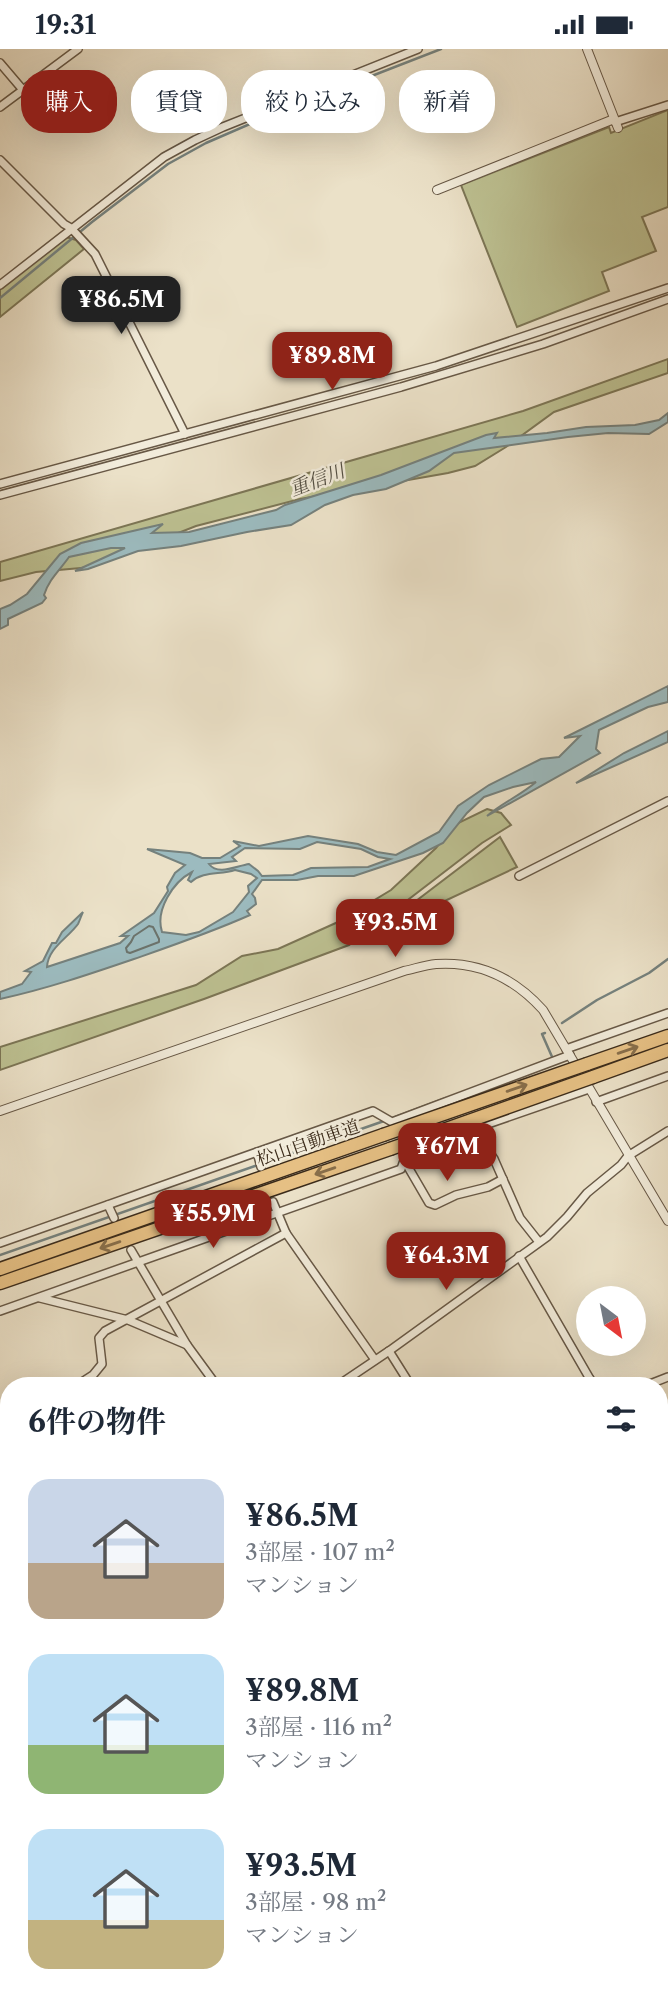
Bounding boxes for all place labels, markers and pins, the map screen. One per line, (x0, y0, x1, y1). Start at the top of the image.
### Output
pin: ¥86.5M (64, 277, 178, 336)
pin: ¥89.8M (275, 333, 389, 392)
pin: ¥93.5M (338, 899, 452, 959)
pin: ¥67M (406, 1123, 488, 1183)
pin: ¥55.9M (156, 1191, 270, 1250)
pin: ¥64.3M (389, 1233, 503, 1292)

